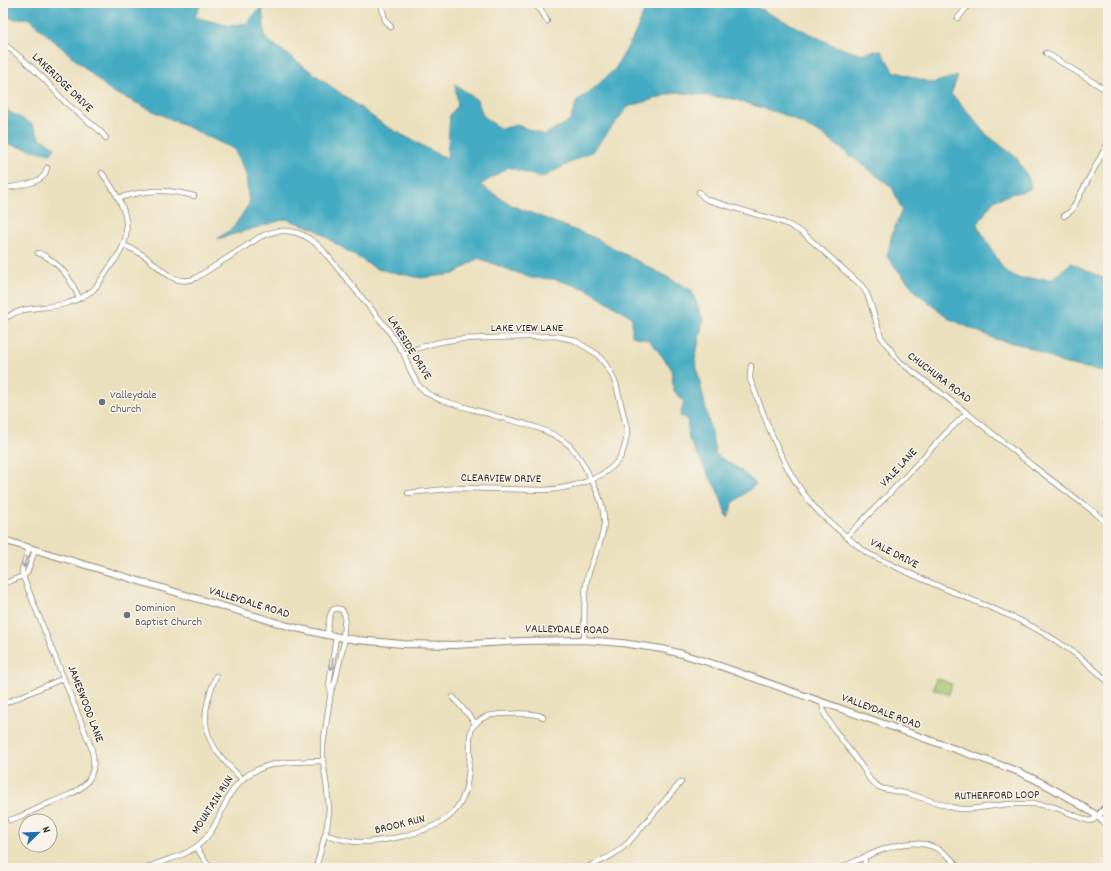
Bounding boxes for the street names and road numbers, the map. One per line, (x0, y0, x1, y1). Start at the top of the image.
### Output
street label: LAKERIDGE DRIVE (28, 49, 97, 117)
street label: LAKESIDE DRIVE (382, 313, 436, 384)
street label: LAKE VIEW LANE (491, 320, 564, 337)
street label: CHUCHURA ROAD (903, 348, 975, 408)
street label: VALE LANE (876, 444, 922, 491)
street label: CLEARVIEW DRIVE (461, 470, 542, 488)
street label: VALE DRIVE (867, 535, 922, 574)
street label: VALLEYDALE ROAD (207, 583, 291, 623)
street label: VALLEYDALE ROAD (525, 621, 609, 639)
street label: JAMESWOOD LANE (63, 663, 108, 745)
street label: VALLEYDALE ROAD (839, 690, 923, 734)
street label: MOUNTAIN RUN (188, 772, 238, 838)
street label: RUTHERFORD LOOP (954, 787, 1040, 805)
street label: BROOK RUN (373, 811, 427, 839)

